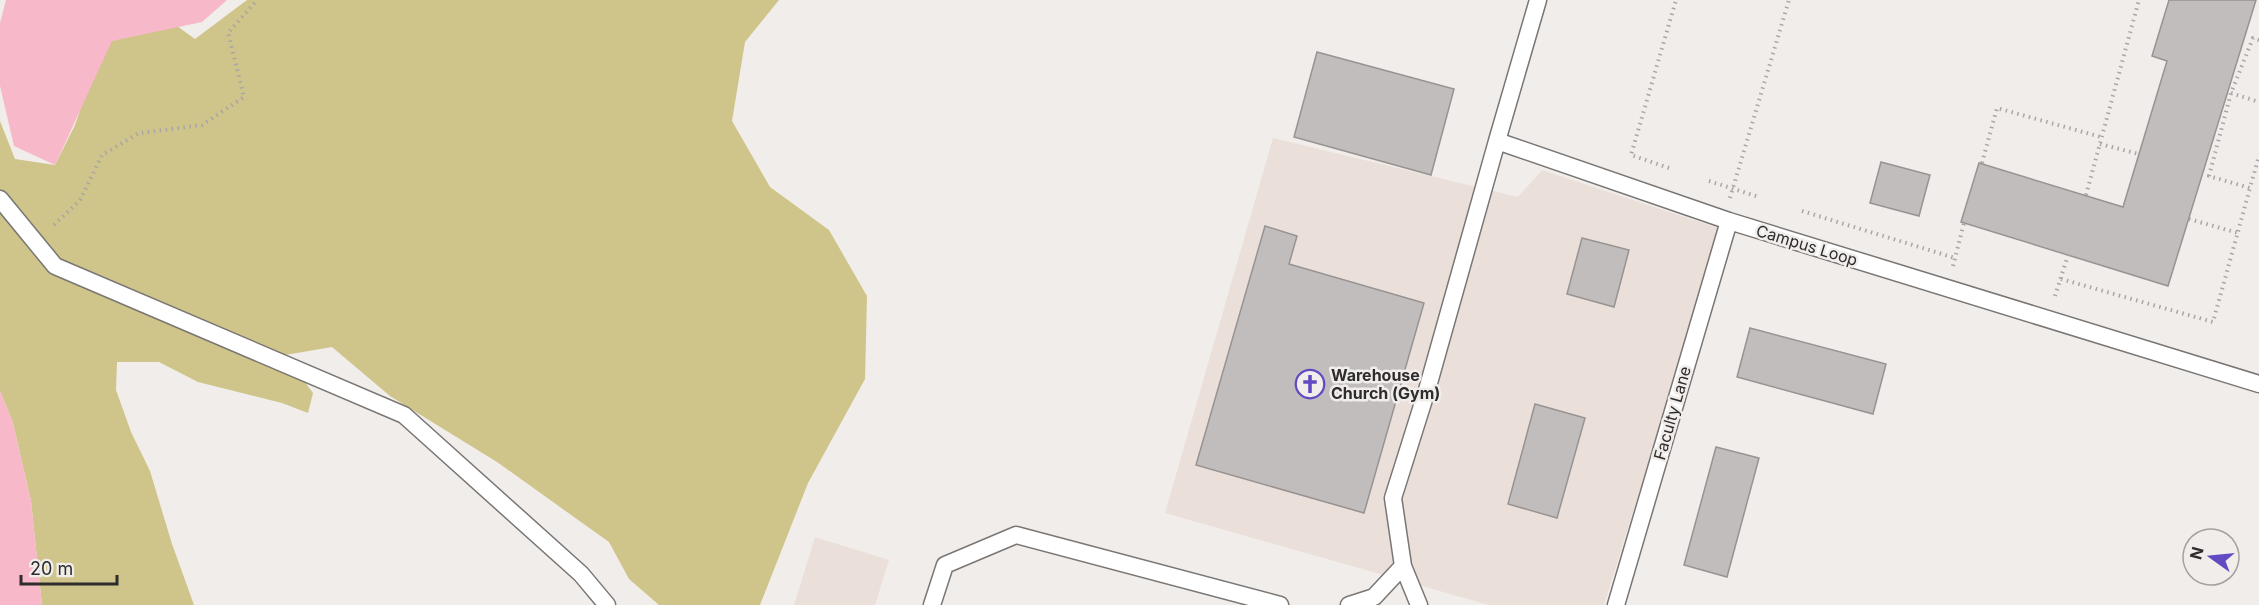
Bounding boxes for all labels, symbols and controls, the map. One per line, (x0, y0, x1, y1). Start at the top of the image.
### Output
street label: Campus Loop (1754, 220, 1860, 270)
street label: Faculty Lane (1649, 364, 1695, 462)
place label: Warehouse Church (Gym) (1331, 365, 1440, 403)
church icon: Warehouse Church (Gym) (1294, 368, 1326, 400)
north arrow (2181, 527, 2241, 587)
text: N (2185, 545, 2208, 562)
scale bar (21, 548, 117, 586)
text: 20 m (30, 558, 73, 579)

